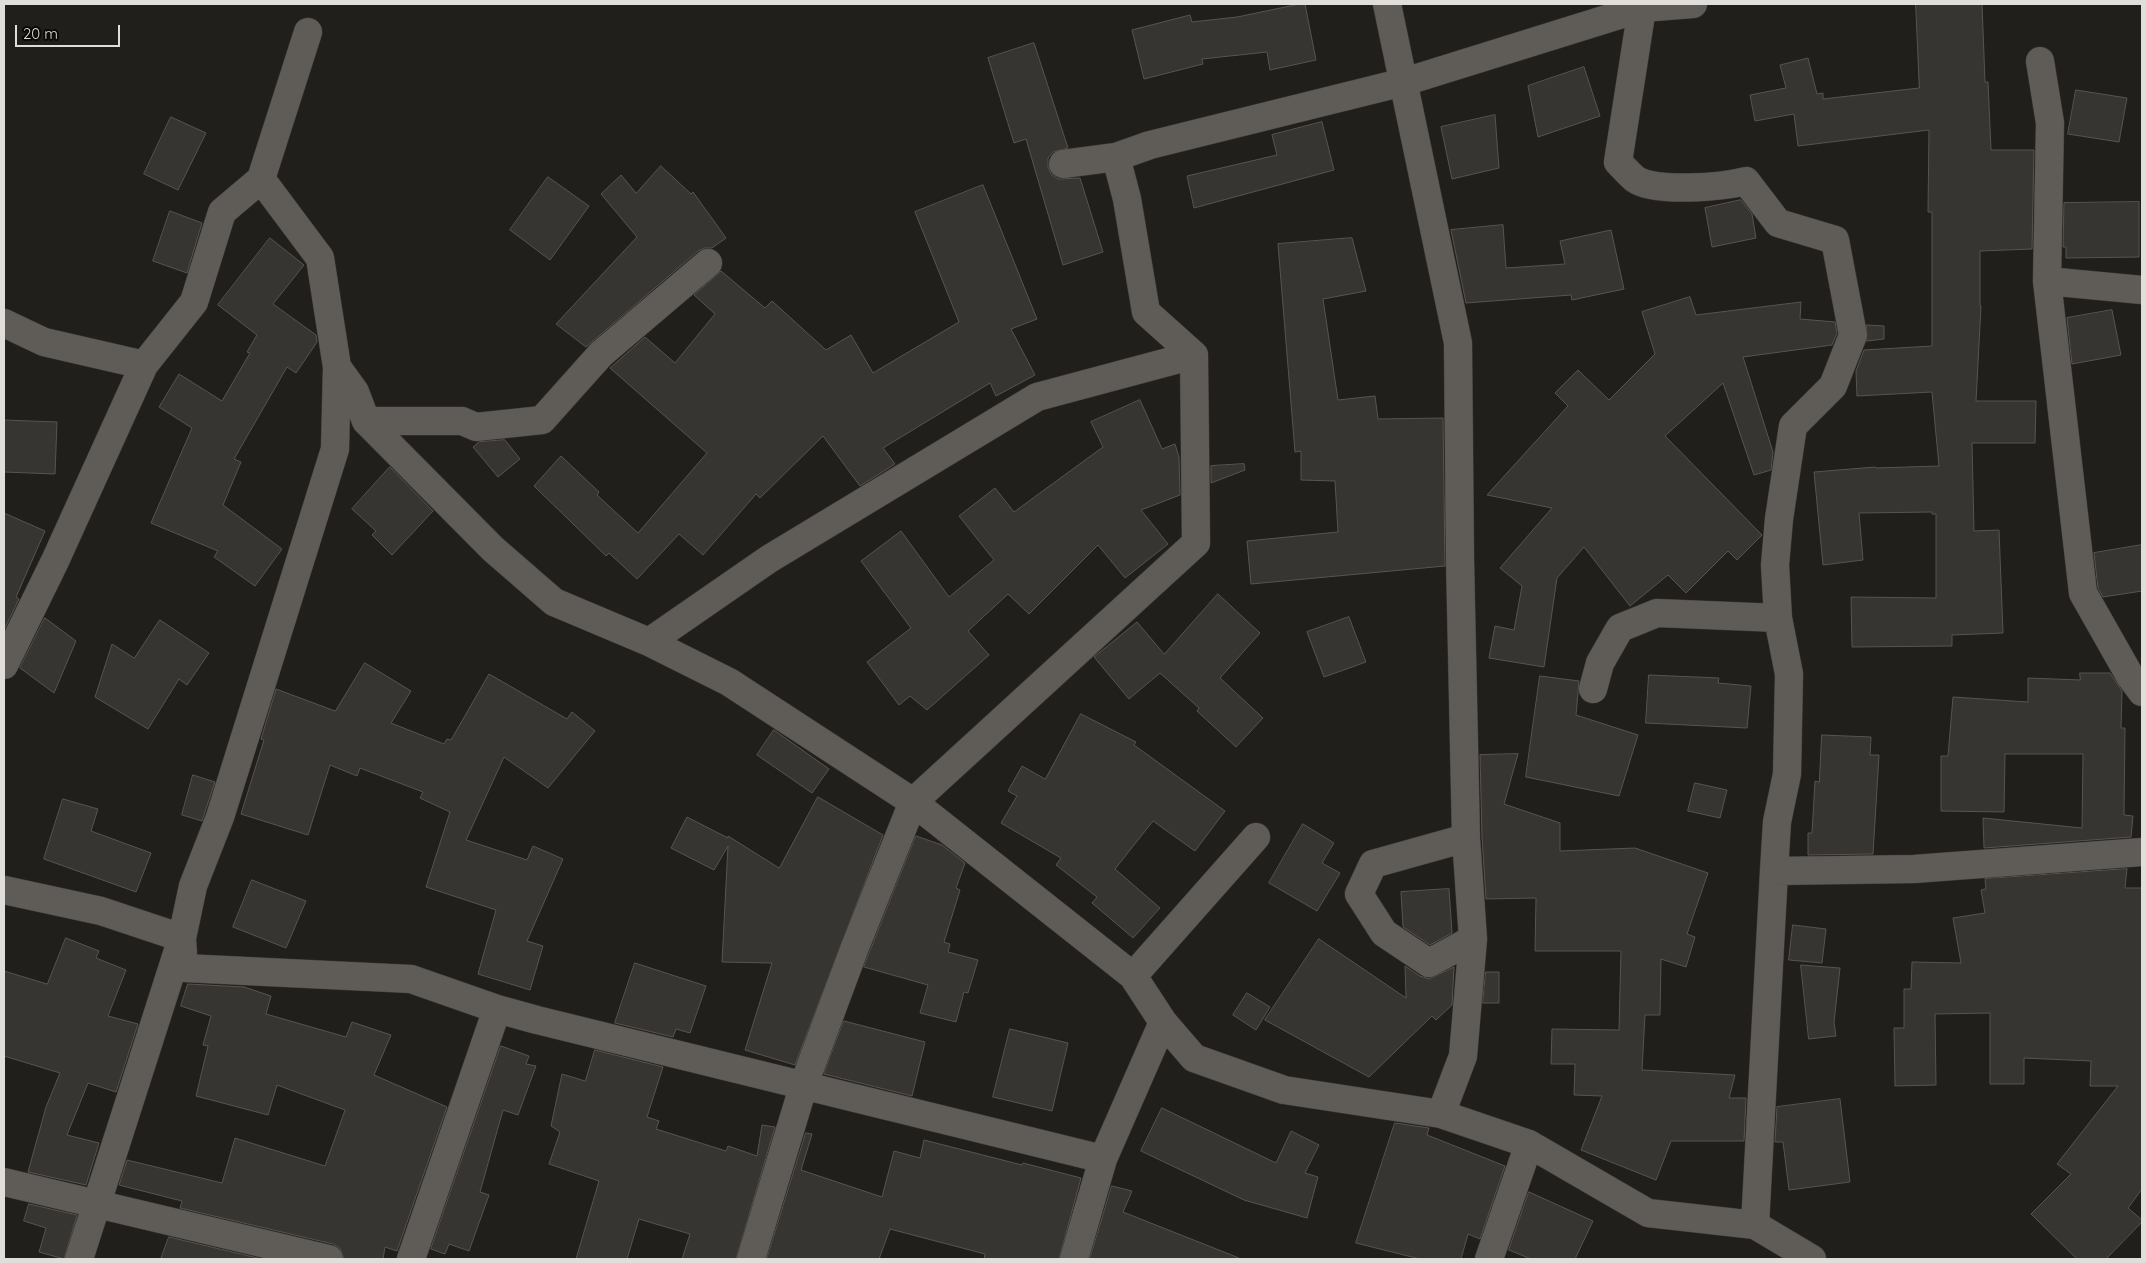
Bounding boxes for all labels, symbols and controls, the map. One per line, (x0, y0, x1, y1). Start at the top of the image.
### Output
scale bar (18, 15, 122, 47)
text: 20 m (23, 24, 58, 43)

